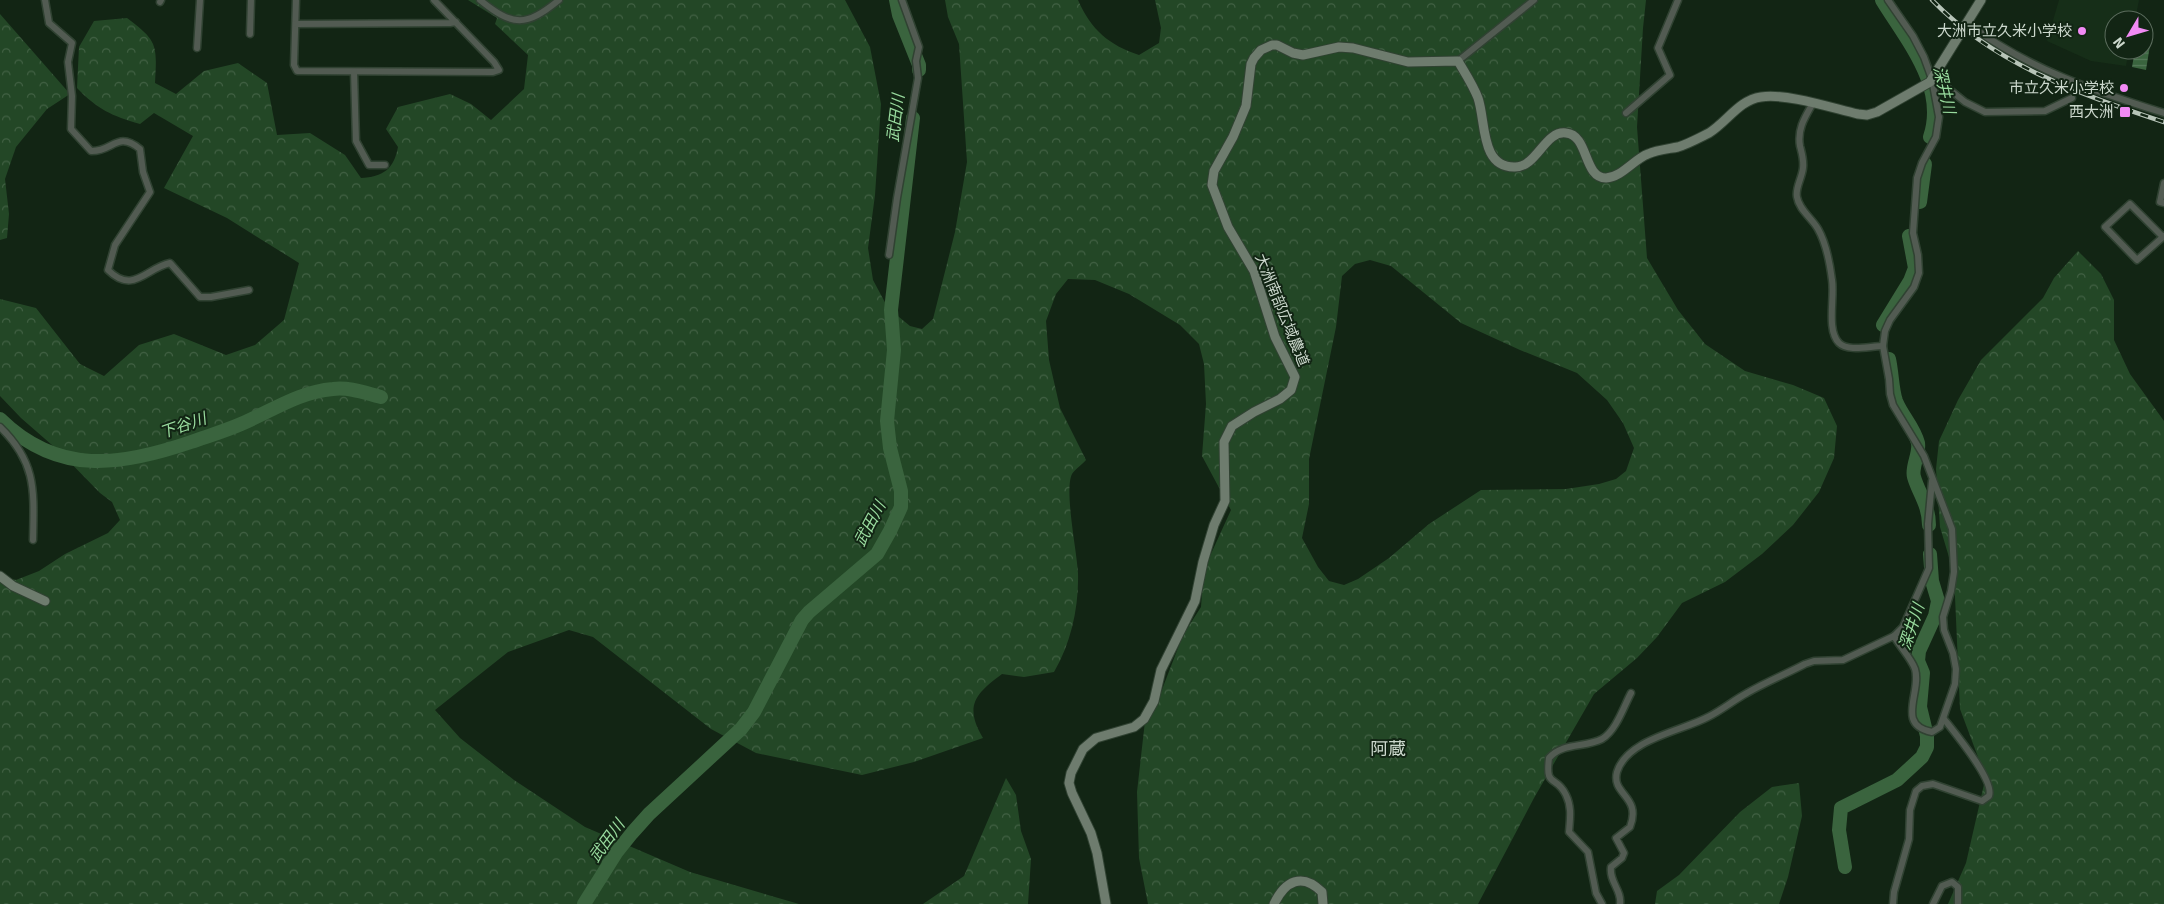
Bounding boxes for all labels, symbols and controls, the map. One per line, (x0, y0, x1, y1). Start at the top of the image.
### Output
north arrow (2104, 10, 2154, 60)
place label: 大洲市立久米小学校 (1937, 22, 2072, 40)
marker: 大洲市立久米小学校 (2076, 25, 2088, 37)
text: N (2109, 34, 2129, 52)
water label: 深井川 (1929, 64, 1960, 118)
place label: 市立久米小学校 (2009, 79, 2114, 97)
marker: 市立久米小学校 (2118, 82, 2130, 94)
water label: 武田川 (883, 91, 909, 143)
place label: 西大洲 (2069, 103, 2114, 121)
marker: 西大洲 (2118, 105, 2132, 119)
street label: 大洲南部広域農道 (1251, 251, 1313, 369)
water label: 下谷川 (157, 408, 211, 443)
water label: 武田川 (850, 496, 891, 550)
water label: 深井川 (1895, 599, 1930, 653)
district label: 阿蔵 (1370, 738, 1406, 760)
water label: 武田川 (585, 814, 630, 866)

